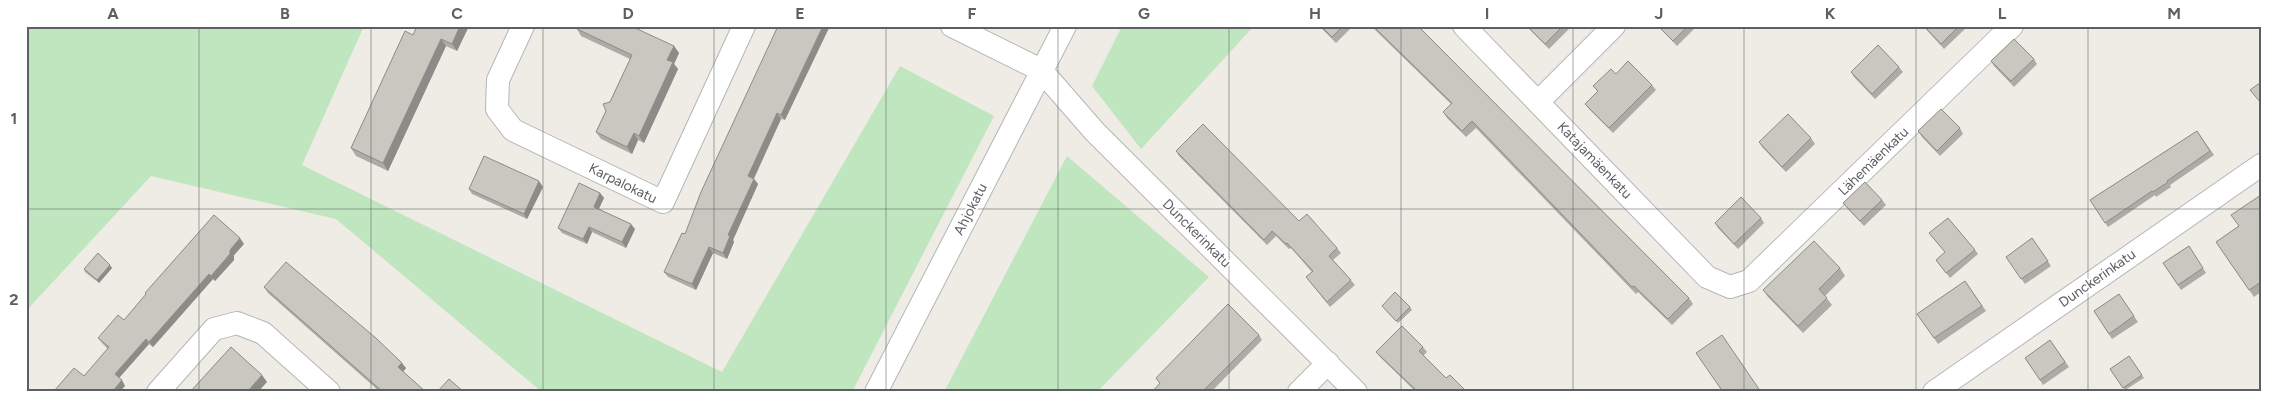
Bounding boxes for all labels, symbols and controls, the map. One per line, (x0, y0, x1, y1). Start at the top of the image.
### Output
text: A (107, 4, 119, 23)
text: B (280, 4, 290, 23)
text: C (451, 4, 463, 23)
text: D (622, 4, 634, 23)
text: E (795, 4, 805, 23)
text: F (968, 4, 977, 23)
text: G (1138, 4, 1150, 23)
text: H (1309, 4, 1321, 23)
text: I (1485, 4, 1489, 23)
text: J (1655, 4, 1663, 23)
text: K (1825, 4, 1836, 23)
text: L (1998, 4, 2007, 23)
text: M (2167, 4, 2181, 23)
text: 1 (11, 109, 17, 128)
street label: Katajamäenkatu (1554, 118, 1636, 202)
street label: Lähemäenkatu (1835, 124, 1912, 199)
street label: Karpalokatu (586, 160, 660, 207)
street label: Ahjokatu (950, 180, 991, 238)
street label: Dunckerinkatu (1159, 196, 1234, 271)
street label: Dunckerinkatu (2056, 246, 2139, 311)
text: 2 (9, 290, 19, 309)

